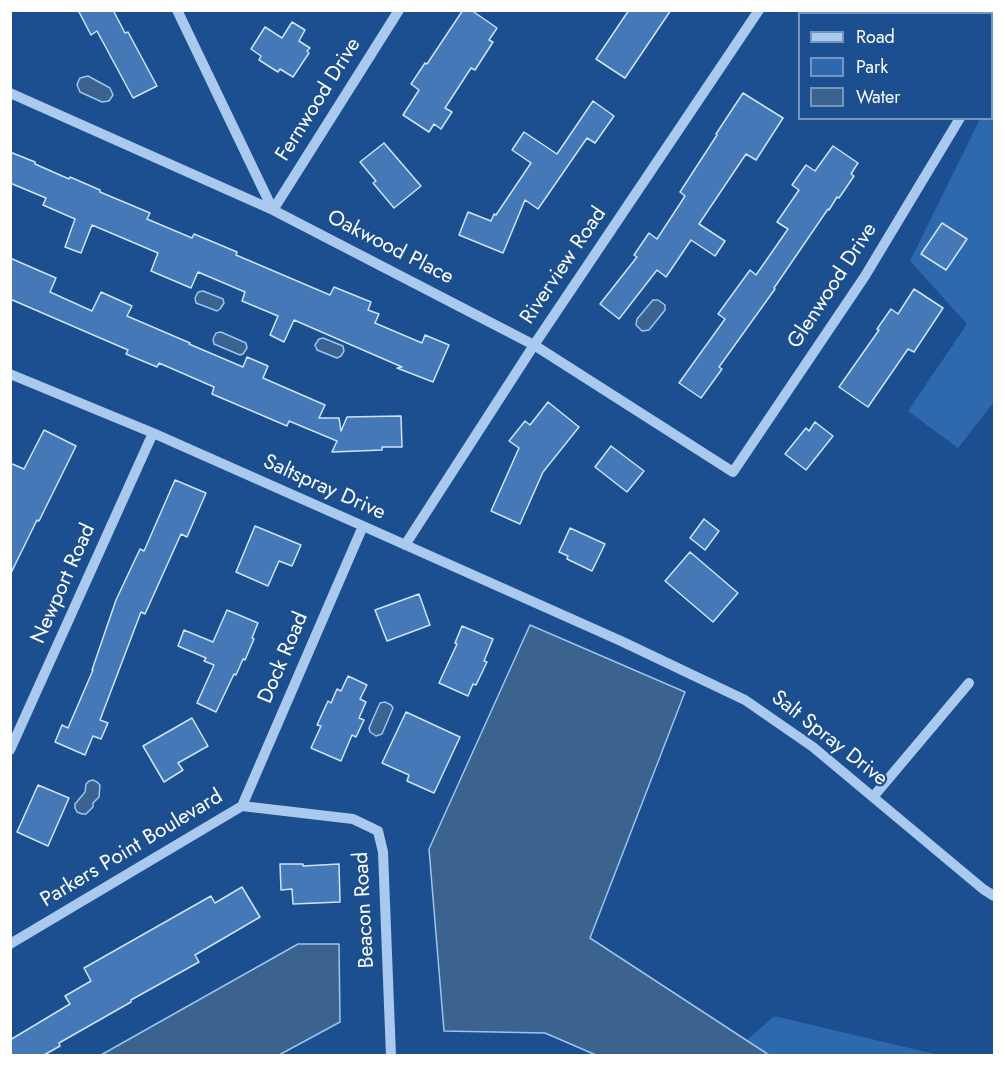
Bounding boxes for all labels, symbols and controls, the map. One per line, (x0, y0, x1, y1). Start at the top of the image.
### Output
legend (798, 12, 993, 120)
text: Road (856, 24, 895, 50)
street label: Fernwood Drive (271, 34, 367, 166)
text: Park (856, 54, 888, 80)
text: Water (856, 84, 900, 110)
street label: Riverview Road (516, 203, 612, 329)
street label: Oakwood Place (322, 205, 458, 291)
street label: Glenwood Drive (783, 218, 883, 354)
street label: Saltspray Drive (259, 450, 389, 526)
street label: Newport Road (26, 520, 102, 648)
street label: Dock Road (254, 609, 314, 707)
street label: Salt Spray Drive (766, 686, 892, 792)
street label: Parkers Point Boulevard (36, 785, 228, 913)
street label: Beacon Road (349, 851, 381, 969)

